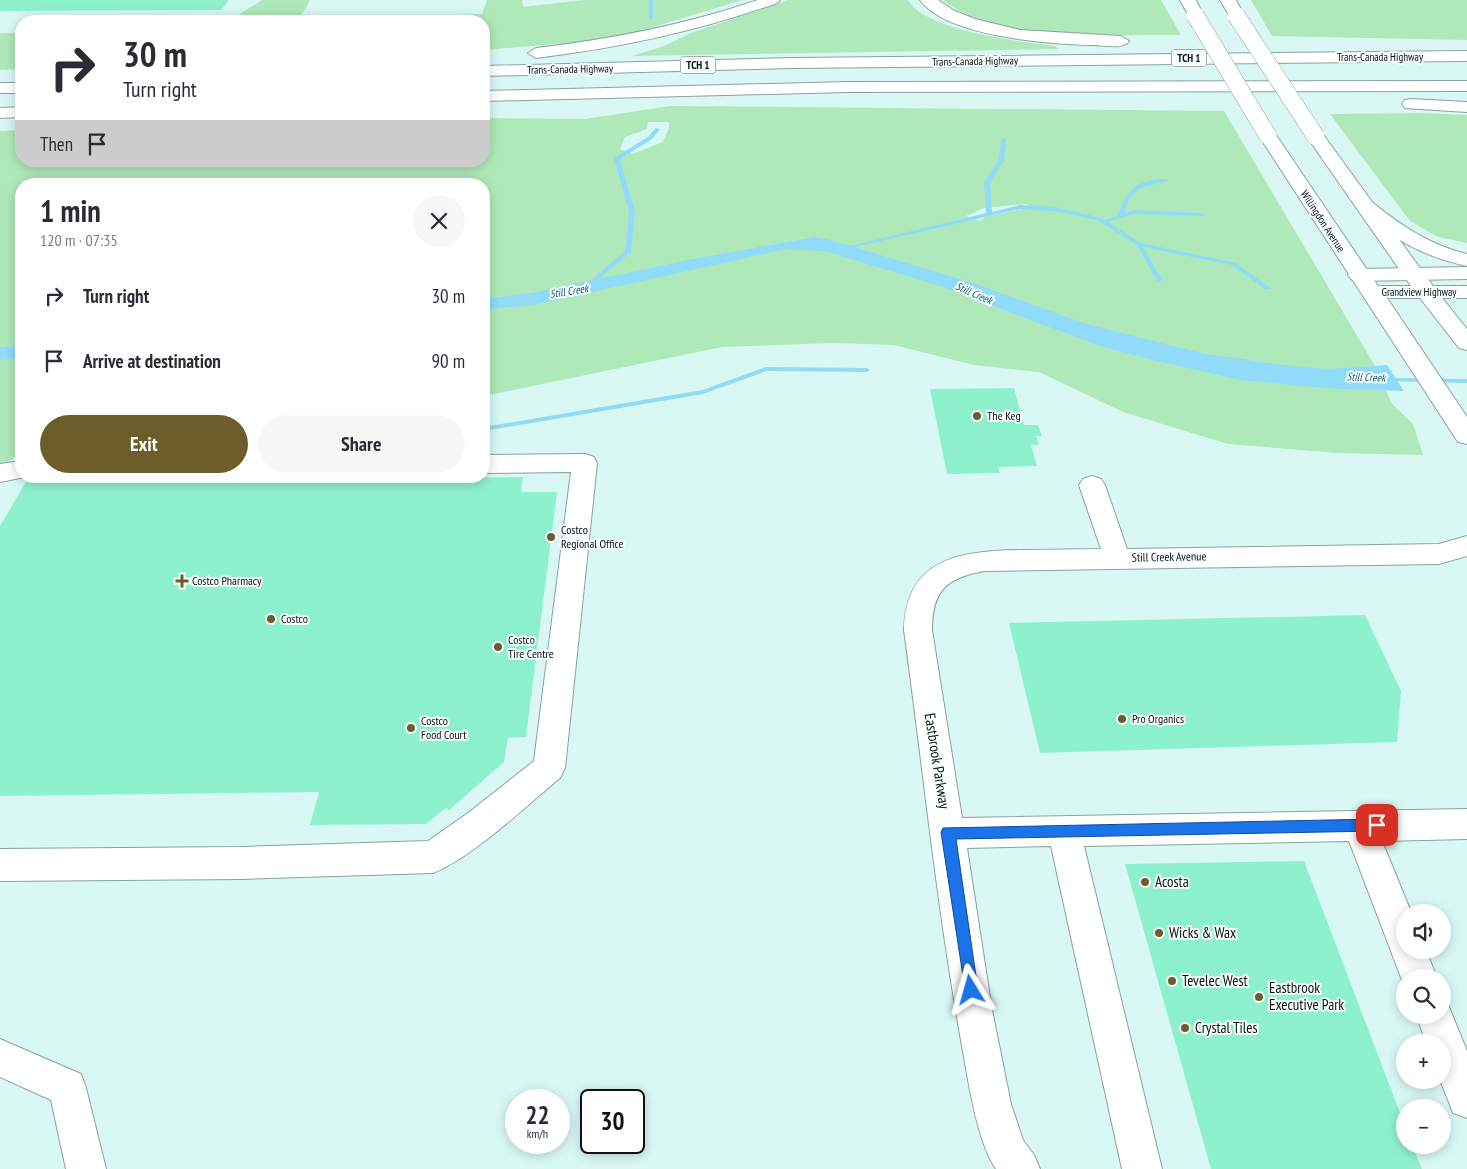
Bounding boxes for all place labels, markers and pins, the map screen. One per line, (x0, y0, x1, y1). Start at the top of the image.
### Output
place label: The Keg (987, 408, 1021, 423)
marker: The Keg (971, 410, 983, 422)
place label: Costco Regional Office (561, 522, 624, 551)
marker: Costco Regional Office (545, 531, 557, 543)
place label: Costco Pharmacy (192, 573, 262, 588)
marker: Costco Pharmacy (176, 575, 188, 587)
place label: Costco (281, 611, 308, 626)
marker: Costco (265, 613, 277, 625)
place label: Costco Tire Centre (508, 632, 554, 661)
marker: Costco Tire Centre (492, 641, 504, 653)
place label: Pro Organics (1132, 711, 1184, 726)
place label: Costco Food Court (421, 713, 467, 742)
marker: Pro Organics (1116, 713, 1128, 725)
marker: Costco Food Court (405, 722, 417, 734)
pin (1356, 804, 1398, 846)
place label: Acosta (1155, 872, 1189, 891)
marker: Acosta (1139, 876, 1151, 888)
place label: Wicks & Wax (1169, 923, 1236, 942)
marker: Wicks & Wax (1153, 927, 1165, 939)
place label: Tevelec West (1182, 971, 1248, 990)
marker: Tevelec West (1166, 975, 1178, 987)
place label: Eastbrook Executive Park (1269, 978, 1344, 1014)
marker: Eastbrook Executive Park (1253, 991, 1265, 1003)
place label: Crystal Tiles (1195, 1018, 1258, 1037)
marker: Crystal Tiles (1179, 1022, 1191, 1034)

